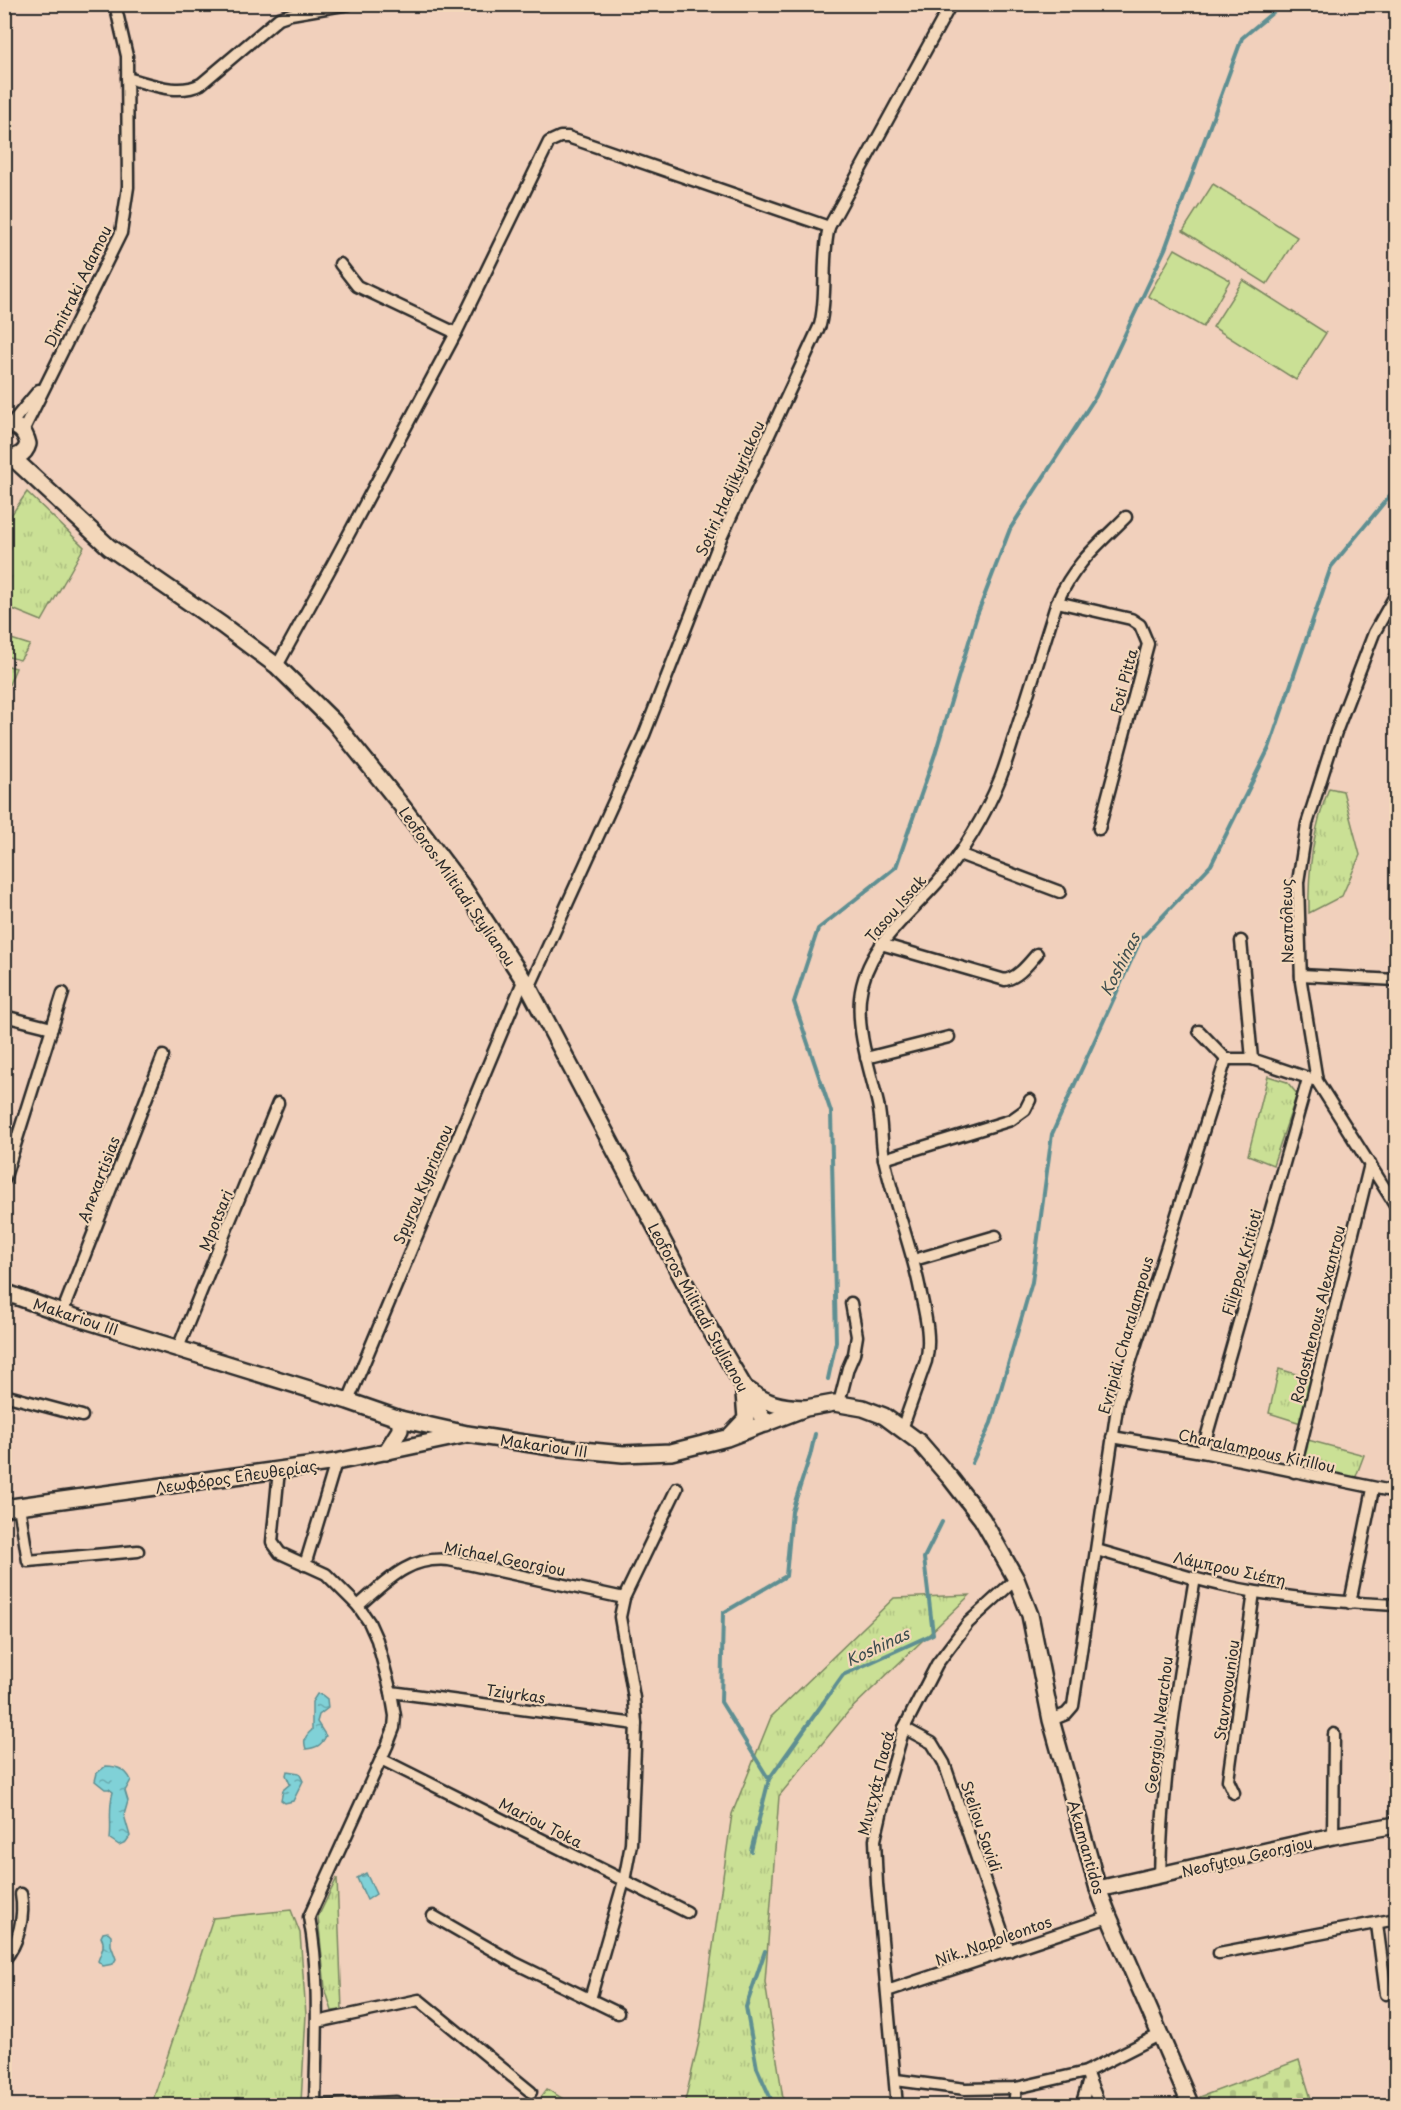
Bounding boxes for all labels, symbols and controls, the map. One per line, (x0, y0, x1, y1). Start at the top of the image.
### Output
street label: Dimitraki Adamou (38, 221, 116, 351)
street label: Sotiri Hadjikyriakou (689, 416, 769, 560)
street label: Foti Pitta (1103, 645, 1143, 716)
street label: Leoforos Miltiadi Stylianou (394, 801, 522, 971)
street label: Tasou Issak (859, 869, 931, 947)
street label: Νεαπόλεως (1274, 878, 1298, 964)
water label: Koshinas (1093, 927, 1146, 1000)
street label: Spyrou Kyprianou (386, 1121, 458, 1247)
street label: Anexartisias (71, 1132, 125, 1225)
street label: Mpotsari (192, 1186, 238, 1254)
street label: Filippou Kritioti (1215, 1206, 1267, 1318)
street label: Leoforos Miltiadi Stylianou (643, 1218, 755, 1396)
street label: Rodosthenous Alexantrou (1284, 1223, 1350, 1405)
street label: Evripidi Charalampous (1092, 1253, 1159, 1416)
street label: Makariou III (31, 1291, 121, 1341)
street label: Charalampous Kirillou (1176, 1422, 1338, 1478)
street label: Makariou III (499, 1427, 589, 1463)
street label: Λεωφόρος Ελευθερίας (154, 1453, 319, 1499)
street label: Michael Georgiou (442, 1535, 568, 1581)
street label: Λάμπρου Σιέπη (1172, 1545, 1288, 1591)
water label: Koshinas (841, 1620, 914, 1671)
street label: Stavrovouniou (1208, 1638, 1244, 1742)
street label: Georgiou Nearchou (1138, 1655, 1178, 1795)
street label: Tziyrkas (485, 1677, 547, 1709)
street label: Μιντχάτ Πασά (851, 1728, 899, 1838)
street label: Steliou Savidi (956, 1777, 1008, 1875)
street label: Mariou Toka (495, 1791, 587, 1853)
street label: Akamantidos (1063, 1797, 1112, 1897)
street label: Neofytou Georgiou (1179, 1830, 1315, 1882)
street label: Nik. Napoleontos (932, 1909, 1054, 1971)

